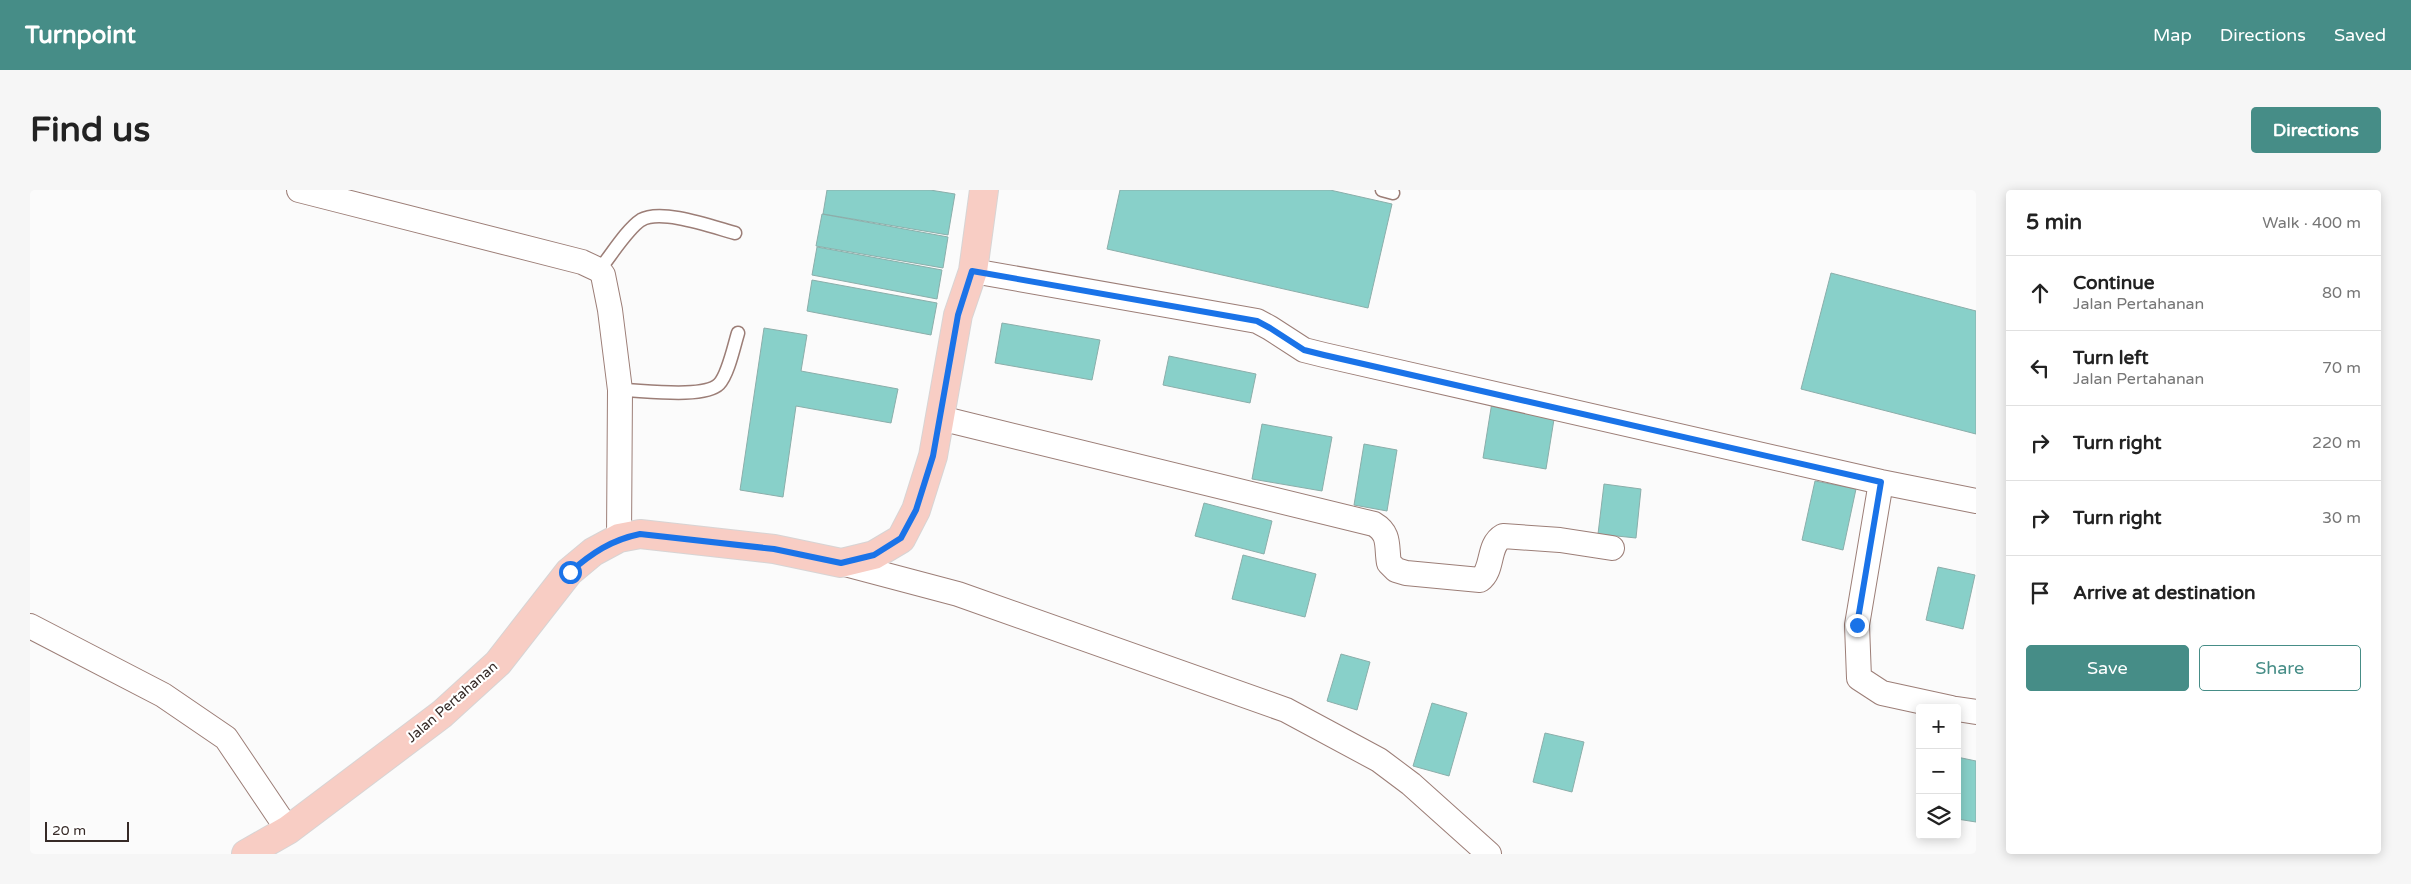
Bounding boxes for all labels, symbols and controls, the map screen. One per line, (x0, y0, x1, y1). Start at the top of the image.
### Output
text: Turnpoint (25, 21, 136, 50)
text: Map (2153, 24, 2192, 46)
text: Directions (2220, 24, 2306, 46)
text: Saved (2334, 24, 2386, 46)
button: Directions (2251, 107, 2381, 153)
text: Find us (30, 109, 150, 151)
text: 5 min (2026, 210, 2082, 235)
text: Walk · 400 m (2262, 213, 2361, 233)
text: Continue (2073, 272, 2155, 294)
icon: ahead (2026, 279, 2054, 307)
text: 80 m (2322, 283, 2361, 303)
text: Jalan Pertahanan (2073, 294, 2204, 314)
text: Turn left (2073, 347, 2149, 369)
icon: left (2026, 354, 2054, 382)
text: 70 m (2322, 358, 2361, 378)
text: Jalan Pertahanan (2073, 369, 2204, 389)
icon: right (2026, 429, 2054, 457)
text: Turn right (2073, 432, 2161, 454)
text: 220 m (2312, 433, 2361, 453)
icon: right (2026, 504, 2054, 532)
text: Turn right (2073, 507, 2161, 529)
text: 30 m (2322, 508, 2361, 528)
route start (559, 561, 582, 584)
icon: arrive (2026, 579, 2054, 607)
text: Arrive at destination (2073, 582, 2256, 604)
route end (1846, 614, 1869, 637)
button: Save (2026, 645, 2189, 691)
button: Share (2199, 645, 2361, 691)
street label: Jalan Pertahanan (403, 658, 501, 746)
map controls (1916, 704, 1961, 839)
button: + (1916, 704, 1961, 749)
button: − (1916, 749, 1961, 794)
button: layers (1916, 794, 1961, 839)
scale bar (45, 819, 129, 842)
text: 20 m (52, 822, 86, 839)

